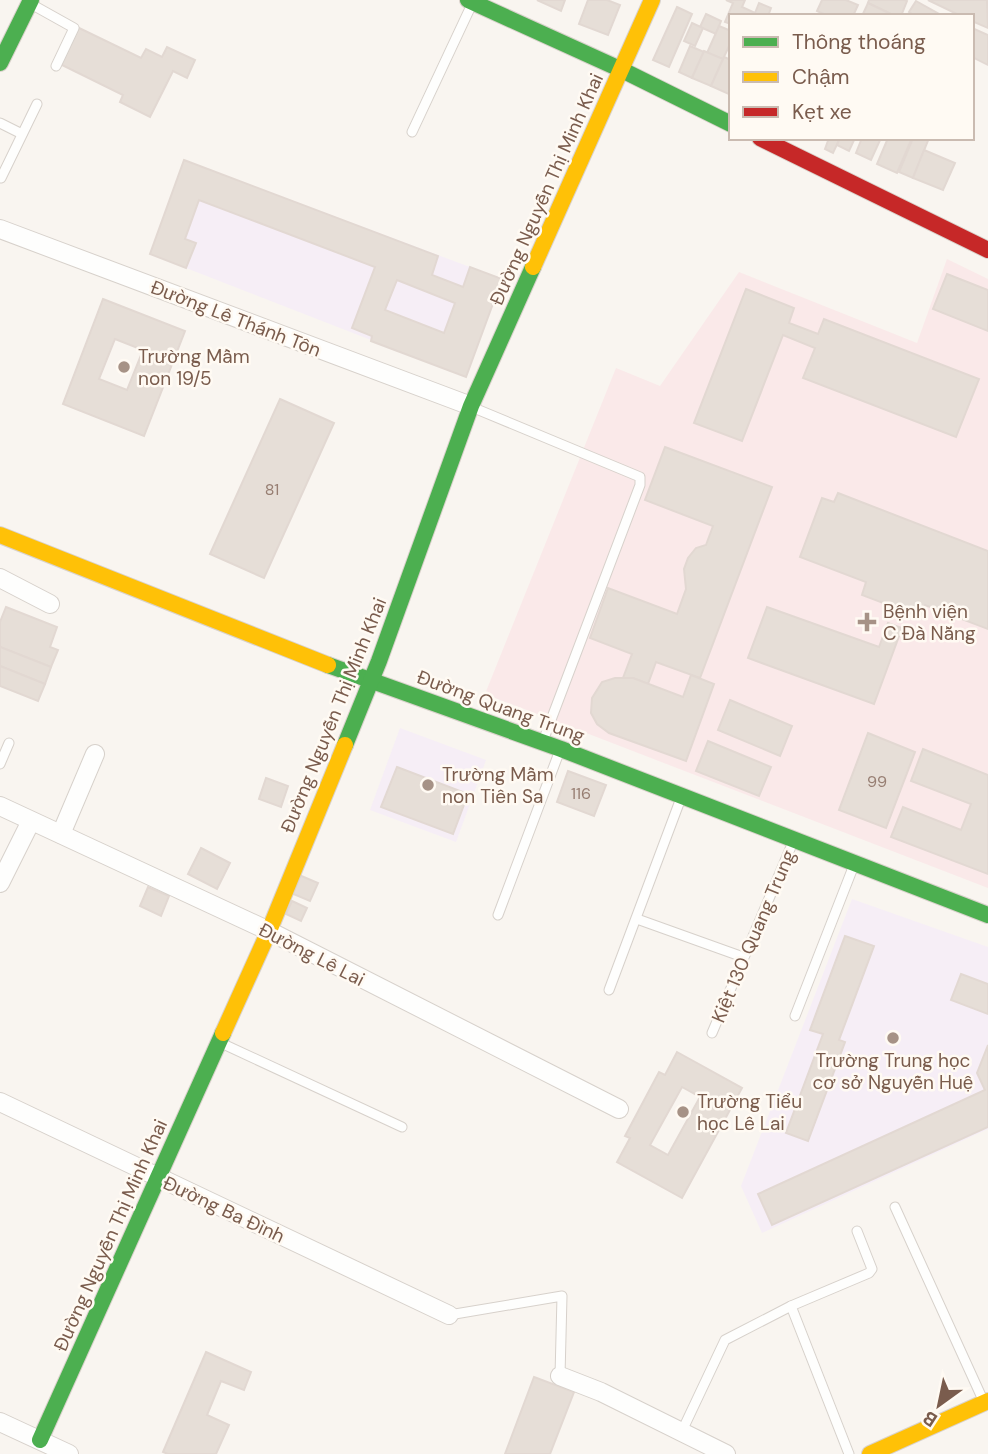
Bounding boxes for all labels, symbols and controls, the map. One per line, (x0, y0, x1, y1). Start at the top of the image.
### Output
legend (729, 14, 974, 140)
text: Thông thoáng (792, 28, 926, 56)
text: Chậm (792, 63, 850, 91)
street label: Đường Nguyễn Thị Minh Khai (484, 69, 609, 309)
text: Kẹt xe (792, 98, 852, 126)
street label: Đường Lê Thánh Tôn (147, 274, 325, 362)
place label: Trường Mầm non 19/5 (138, 344, 250, 391)
marker: Trường Mầm non 19/5 (116, 359, 132, 375)
house number: 81 (265, 479, 279, 500)
street label: Đường Nguyễn Thị Minh Khai (275, 594, 392, 836)
place label: Bệnh viện C Đà Nẵng (883, 599, 976, 646)
marker: Bệnh viện C Đà Nẵng (857, 612, 877, 632)
street label: Đường Quang Trung (414, 665, 588, 749)
place label: Trường Mầm non Tiên Sa (442, 762, 554, 809)
house number: 99 (867, 771, 887, 792)
marker: Trường Mầm non Tiên Sa (420, 777, 436, 793)
house number: 116 (571, 783, 591, 804)
street label: Kiệt 130 Quang Trung (706, 846, 801, 1026)
street label: Đường Lê Lai (255, 917, 369, 992)
marker: Trường Trung học cơ sở Nguyễn Huệ (885, 1030, 901, 1046)
place label: Trường Trung học cơ sở Nguyễn Huệ (813, 1048, 973, 1095)
place label: Trường Tiểu học Lê Lai (697, 1089, 802, 1136)
marker: Trường Tiểu học Lê Lai (675, 1104, 691, 1120)
street label: Đường Nguyễn Thị Minh Khai (48, 1115, 173, 1355)
street label: Đường Ba Đình (159, 1170, 289, 1249)
north arrow (904, 1370, 974, 1440)
text: B (918, 1405, 942, 1433)

